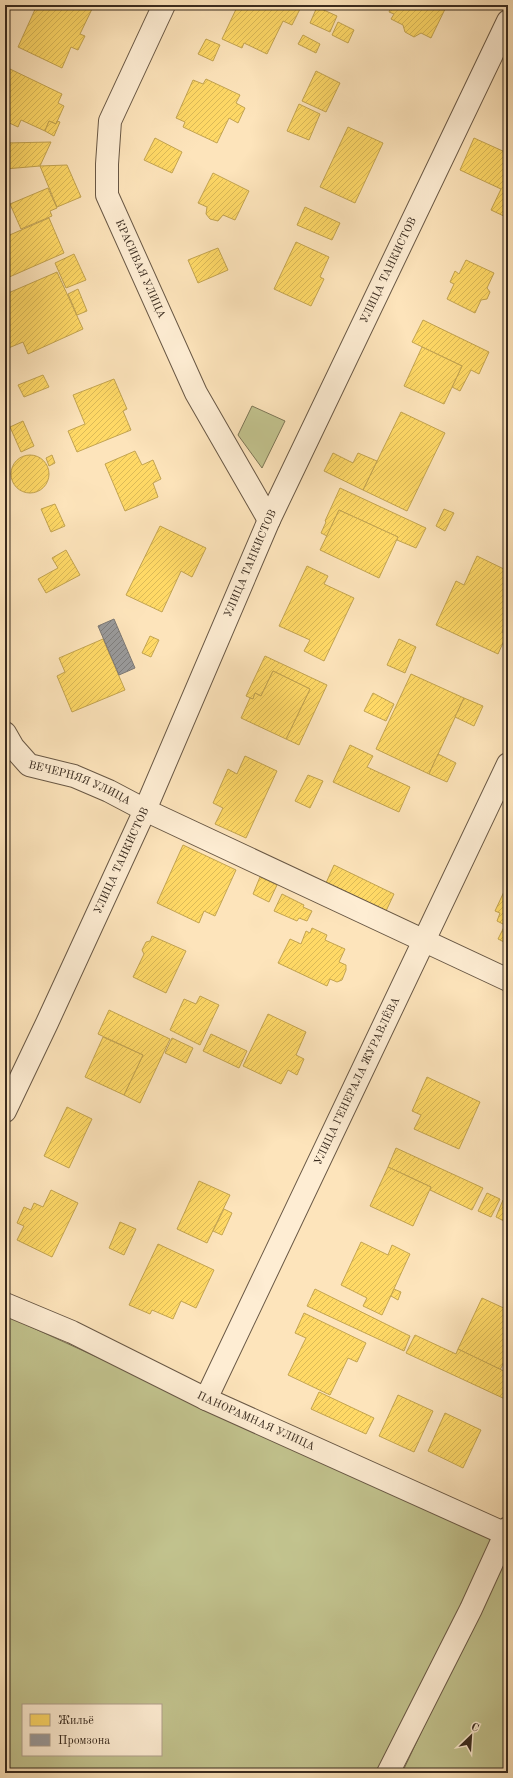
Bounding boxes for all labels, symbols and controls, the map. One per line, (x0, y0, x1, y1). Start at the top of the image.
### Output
street label: УЛИЦА ТАНКИСТОВ (358, 216, 419, 325)
street label: КРАСИВАЯ УЛИЦА (113, 218, 167, 320)
street label: УЛИЦА ТАНКИСТОВ (223, 508, 279, 619)
street label: ВЕЧЕРНЯЯ УЛИЦА (27, 760, 133, 807)
street label: УЛИЦА ТАНКИСТОВ (92, 806, 151, 916)
street label: УЛИЦА ГЕНЕРАЛА ЖУРАВЛЁВА (313, 995, 402, 1167)
street label: ПАНОРАМНАЯ УЛИЦА (195, 1390, 317, 1453)
legend (22, 1704, 162, 1756)
text: Жильё (58, 1715, 94, 1727)
north arrow (451, 1716, 491, 1756)
text: С (469, 1722, 480, 1735)
text: Промзона (58, 1735, 110, 1747)

